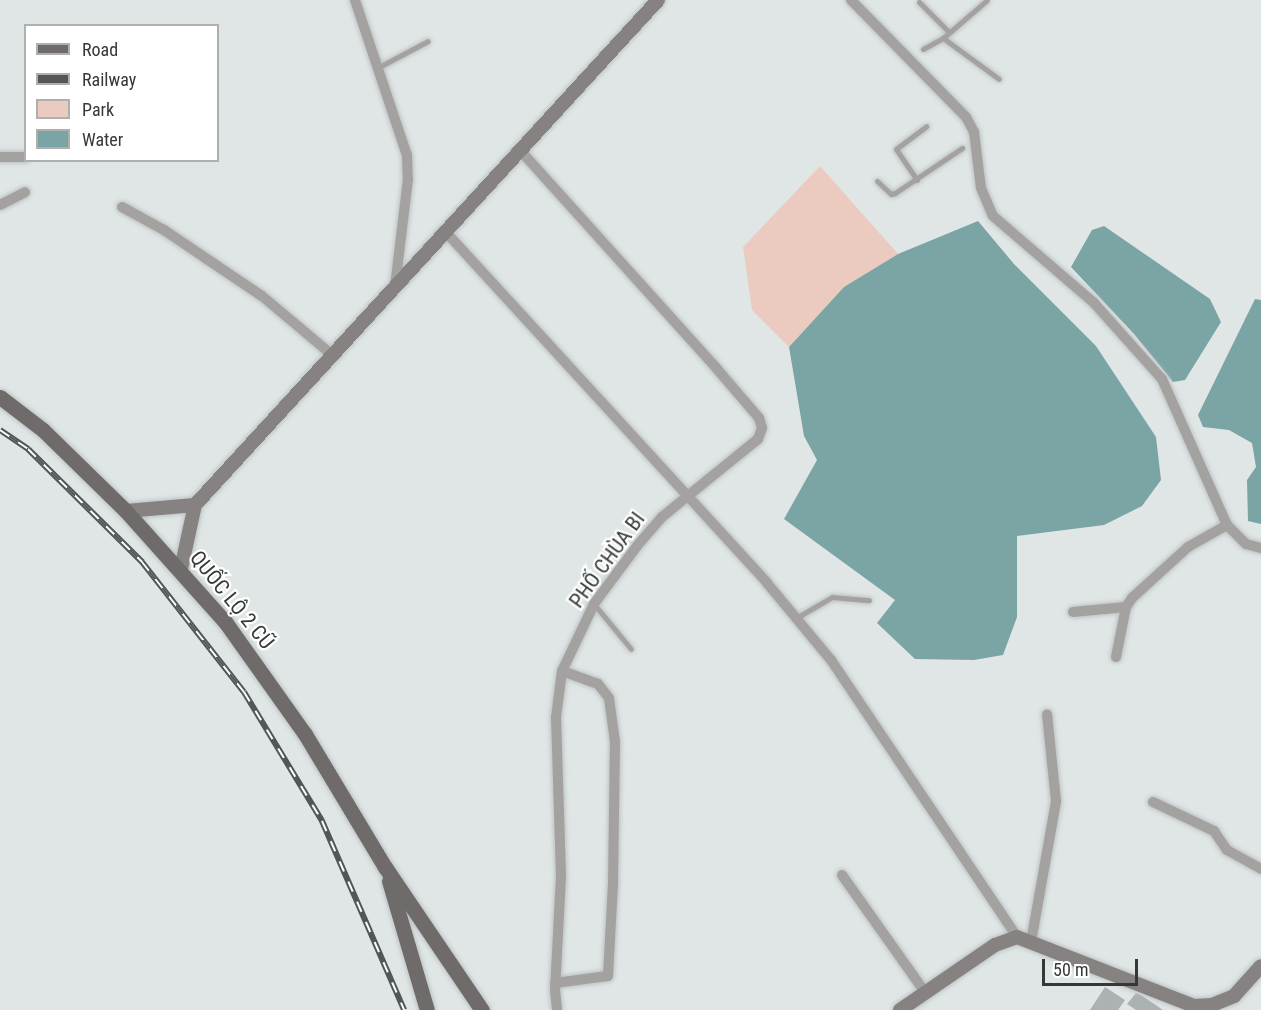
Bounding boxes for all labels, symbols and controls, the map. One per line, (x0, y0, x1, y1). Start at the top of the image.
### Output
legend (24, 24, 219, 162)
text: Road (82, 39, 118, 60)
text: Railway (82, 69, 136, 90)
text: Park (82, 99, 114, 120)
text: Water (82, 129, 123, 150)
street label: PHỐ CHÙA BI (564, 507, 650, 613)
street label: QUỐC LỘ 2 CŨ (185, 546, 279, 654)
scale bar (1045, 947, 1141, 985)
text: 50 m (1053, 959, 1088, 980)

